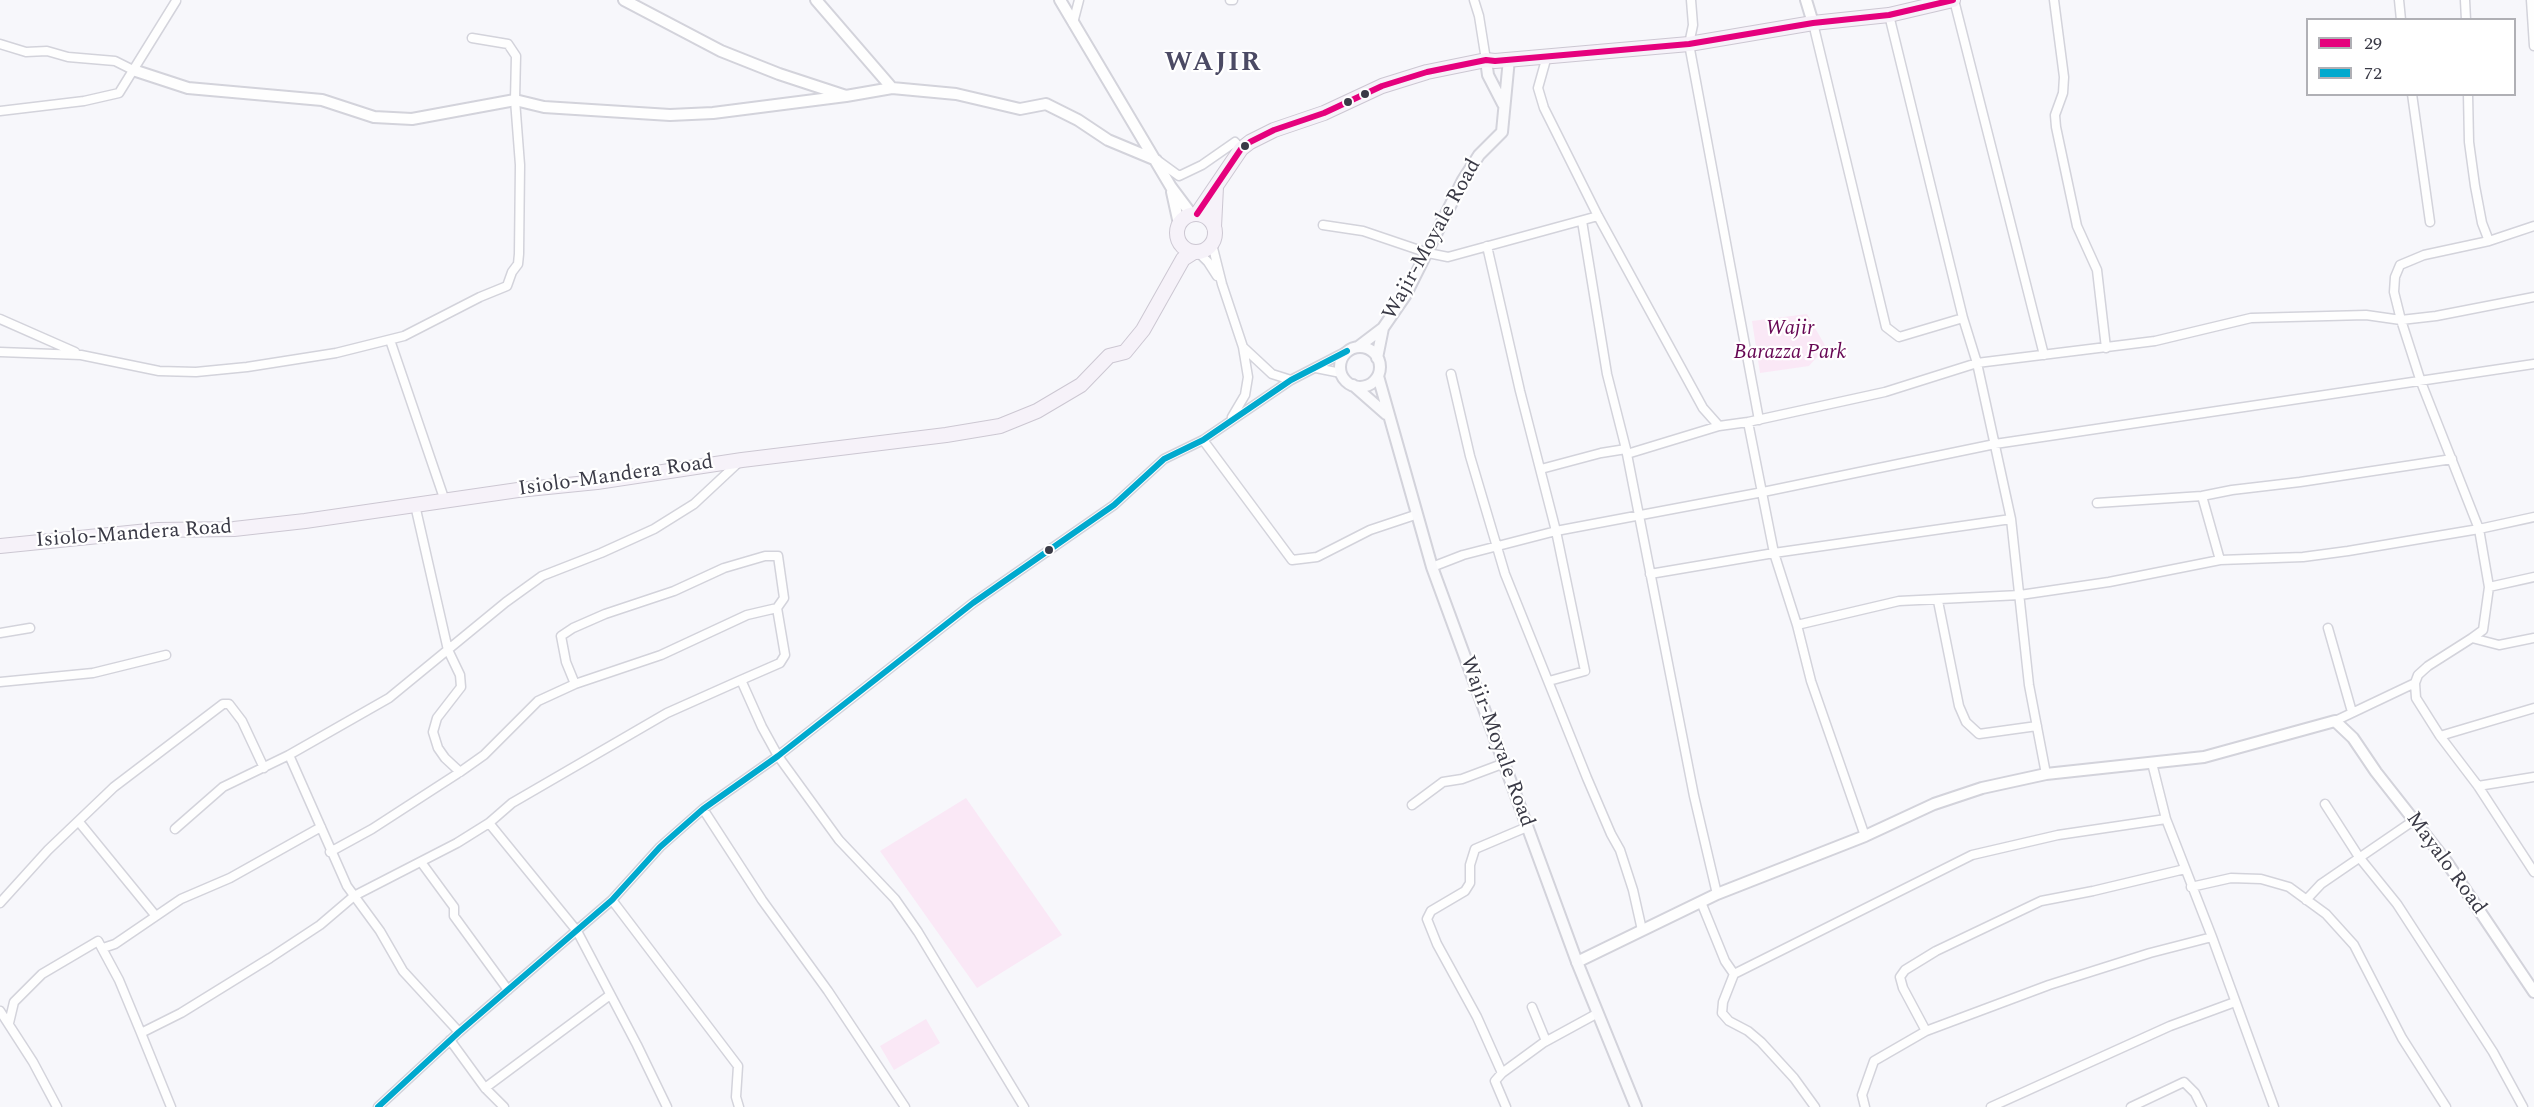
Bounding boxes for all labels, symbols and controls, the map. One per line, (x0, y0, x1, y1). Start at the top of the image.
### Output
legend (2306, 18, 2516, 96)
text: 29 (2364, 30, 2382, 57)
district label: WAJIR (1164, 49, 1262, 81)
text: 72 (2364, 60, 2382, 87)
unlabelled marker (1359, 88, 1371, 100)
unlabelled marker (1342, 96, 1354, 108)
unlabelled marker (1239, 140, 1251, 152)
street label: Wajir-Moyale Road (1378, 155, 1488, 325)
park label: Wajir Barazza Park (1734, 317, 1846, 367)
street label: Isiolo-Mandera Road (517, 451, 715, 503)
street label: Isiolo-Mandera Road (35, 516, 233, 554)
unlabelled marker (1043, 544, 1055, 556)
street label: Wajir-Moyale Road (1453, 653, 1539, 831)
street label: Mayalo Road (2399, 808, 2491, 920)

